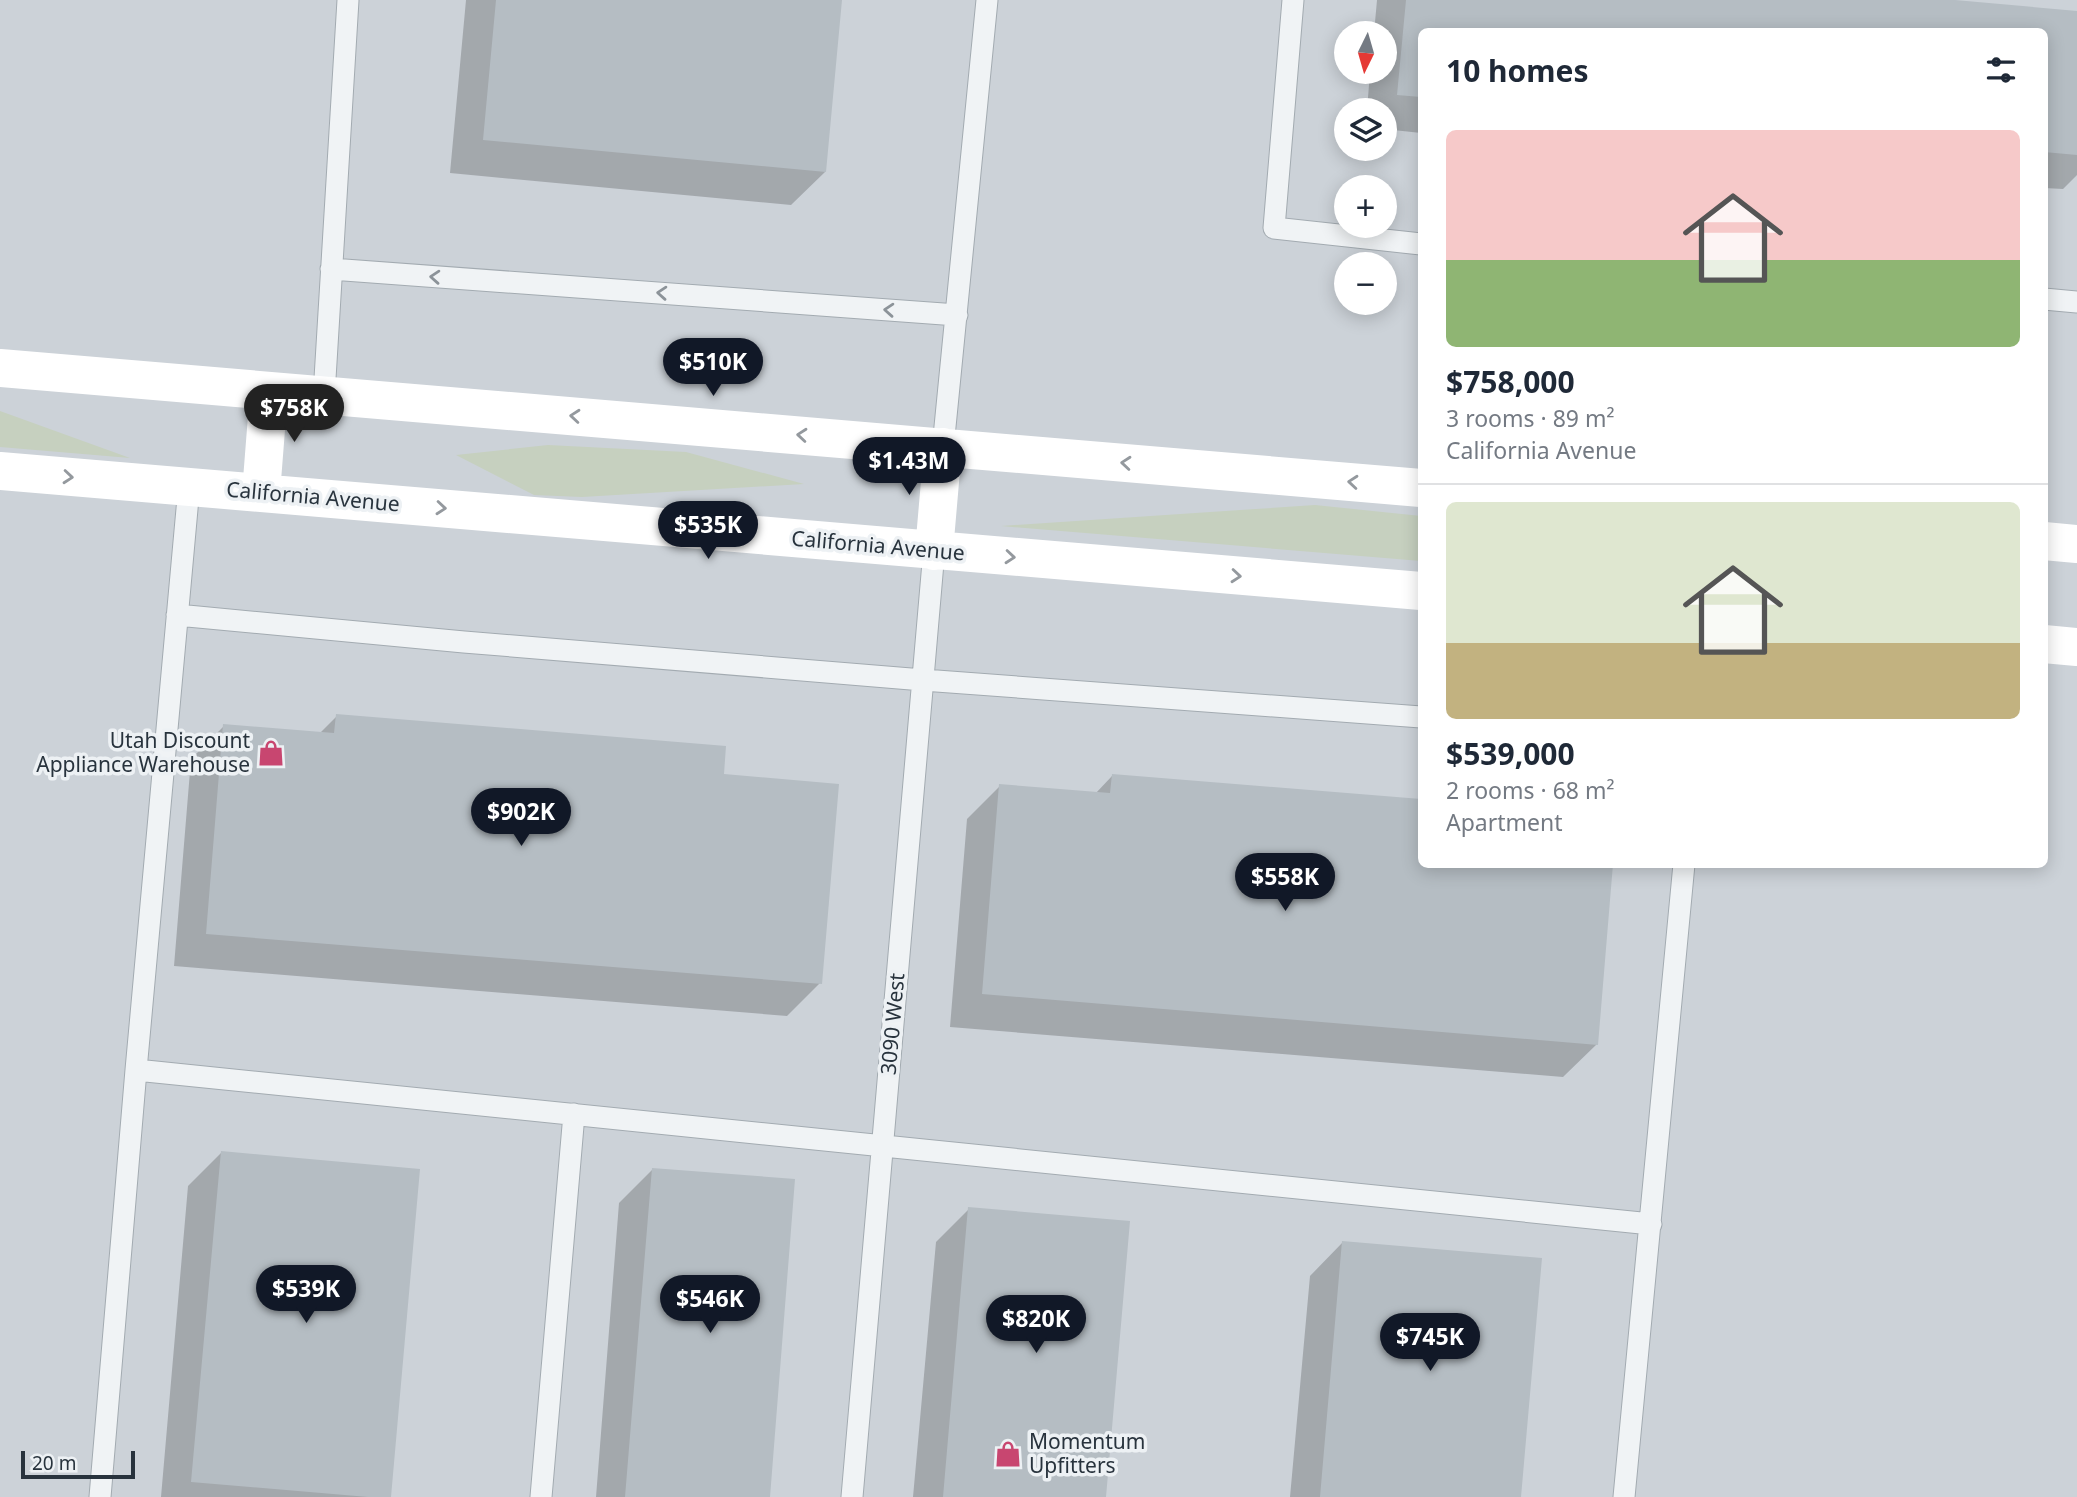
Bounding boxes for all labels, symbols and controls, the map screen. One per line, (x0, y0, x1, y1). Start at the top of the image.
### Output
north arrow (1334, 21, 1396, 84)
map controls (1334, 21, 1397, 315)
text: 10 homes (1446, 50, 1589, 91)
icon: filters (1982, 51, 2020, 89)
button: layers (1334, 98, 1397, 161)
button: + (1334, 175, 1397, 238)
icon: home (1670, 175, 1796, 301)
button: − (1334, 252, 1397, 315)
one-way arrow (429, 269, 440, 284)
one-way arrow (656, 286, 667, 301)
one-way arrow (883, 303, 894, 318)
pin: $510K (664, 338, 762, 398)
text: $510K (679, 345, 747, 377)
text: $758,000 (1446, 361, 1575, 402)
pin: $758K (245, 384, 343, 444)
text: $758K (260, 391, 328, 423)
text: 3 rooms · 89 m² (1446, 402, 1615, 434)
one-way arrow (569, 409, 580, 424)
one-way arrow (796, 428, 807, 443)
text: California Avenue (1446, 434, 1636, 466)
pin: $1.43M (852, 438, 966, 497)
text: $1.43M (869, 444, 949, 476)
one-way arrow (1121, 456, 1132, 471)
one-way arrow (63, 469, 74, 484)
street label: California Avenue (225, 474, 401, 518)
one-way arrow (1347, 475, 1358, 490)
one-way arrow (436, 500, 447, 515)
pin: $535K (659, 502, 757, 561)
text: $535K (674, 508, 742, 540)
street label: California Avenue (790, 523, 966, 567)
icon: home (1670, 547, 1796, 673)
one-way arrow (1004, 549, 1015, 564)
one-way arrow (1231, 568, 1242, 583)
place label: Utah Discount Appliance Warehouse (36, 726, 250, 778)
text: $539,000 (1446, 733, 1575, 774)
shop icon: Utah Discount Appliance Warehouse (256, 738, 286, 768)
text: 2 rooms · 68 m² (1446, 774, 1615, 806)
pin: $902K (472, 788, 570, 848)
text: $902K (487, 795, 555, 827)
text: Apartment (1446, 806, 1563, 838)
pin: $558K (1236, 853, 1334, 913)
text: $558K (1251, 860, 1319, 892)
street label: 3090 West (874, 971, 910, 1076)
pin: $539K (257, 1266, 355, 1325)
text: $539K (272, 1272, 340, 1304)
pin: $546K (661, 1276, 759, 1335)
text: $546K (676, 1282, 744, 1314)
pin: $820K (987, 1296, 1085, 1355)
text: $820K (1002, 1302, 1070, 1334)
pin: $745K (1381, 1314, 1479, 1373)
text: $745K (1396, 1320, 1464, 1352)
place label: Momentum Upfitters (1029, 1427, 1145, 1479)
shop icon: Momentum Upfitters (993, 1439, 1023, 1469)
scale bar (21, 1448, 135, 1480)
text: 20 m (32, 1450, 76, 1476)

